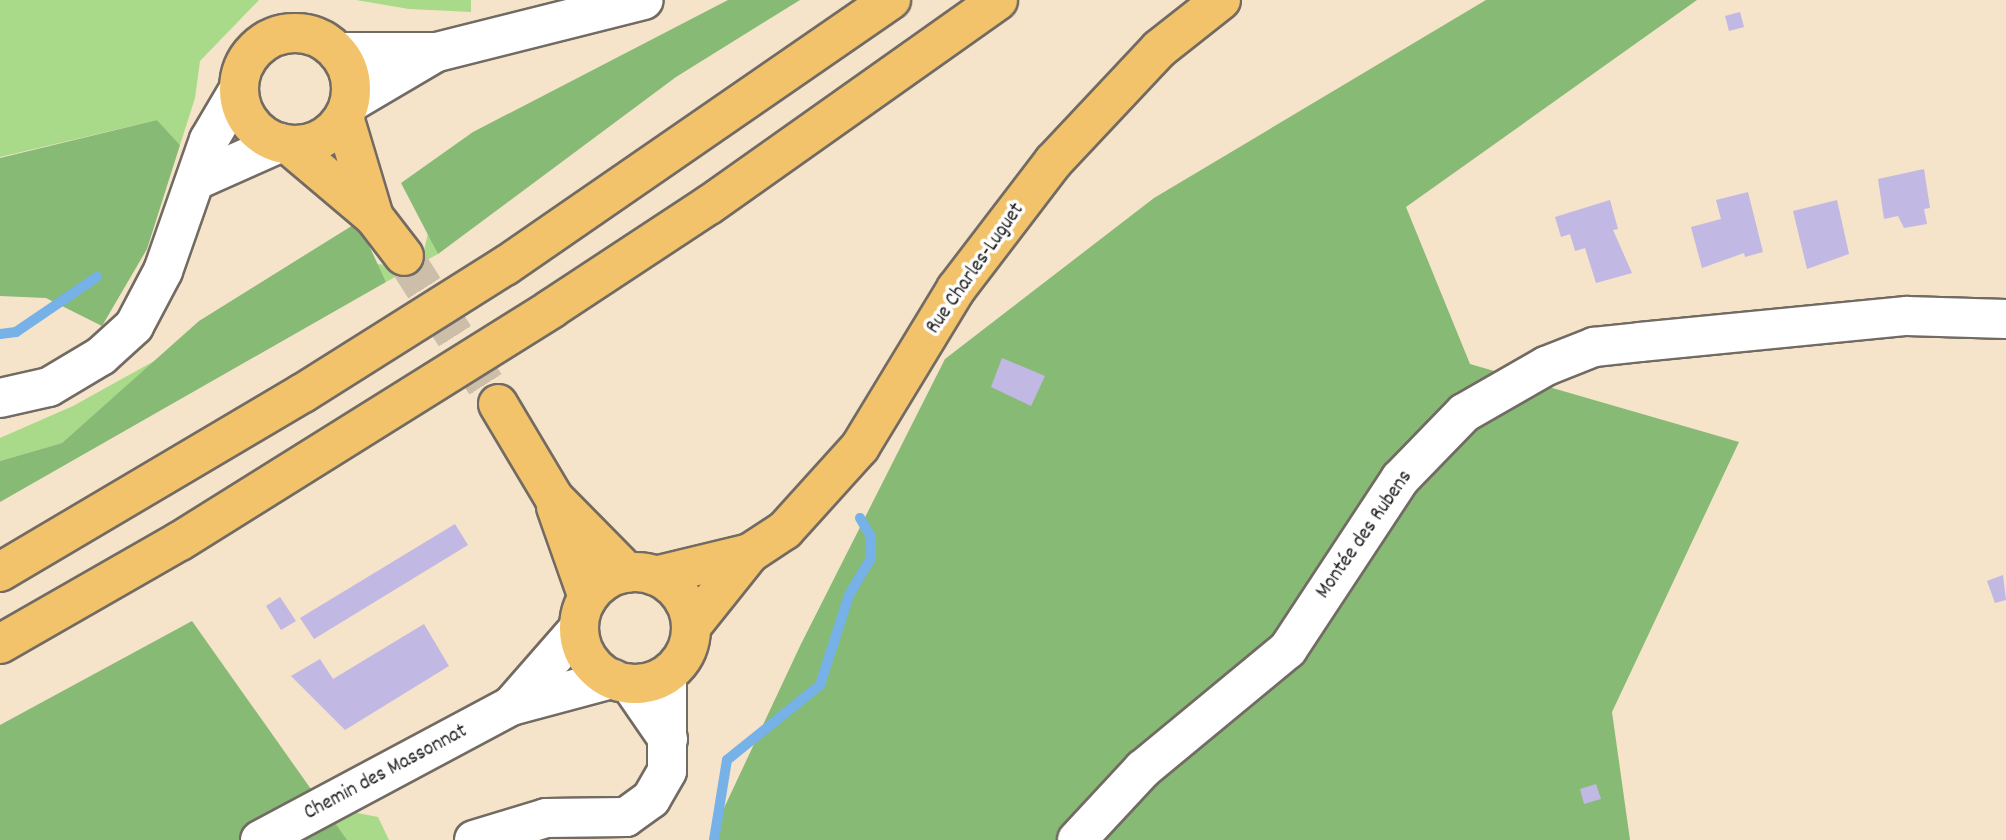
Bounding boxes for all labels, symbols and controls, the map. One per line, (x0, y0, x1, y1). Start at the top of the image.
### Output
street label: Rue Charles-Luguet (921, 199, 1031, 339)
street label: Montée des Rubens (1311, 466, 1419, 604)
street label: Chemin des Massonnat (300, 719, 472, 827)

